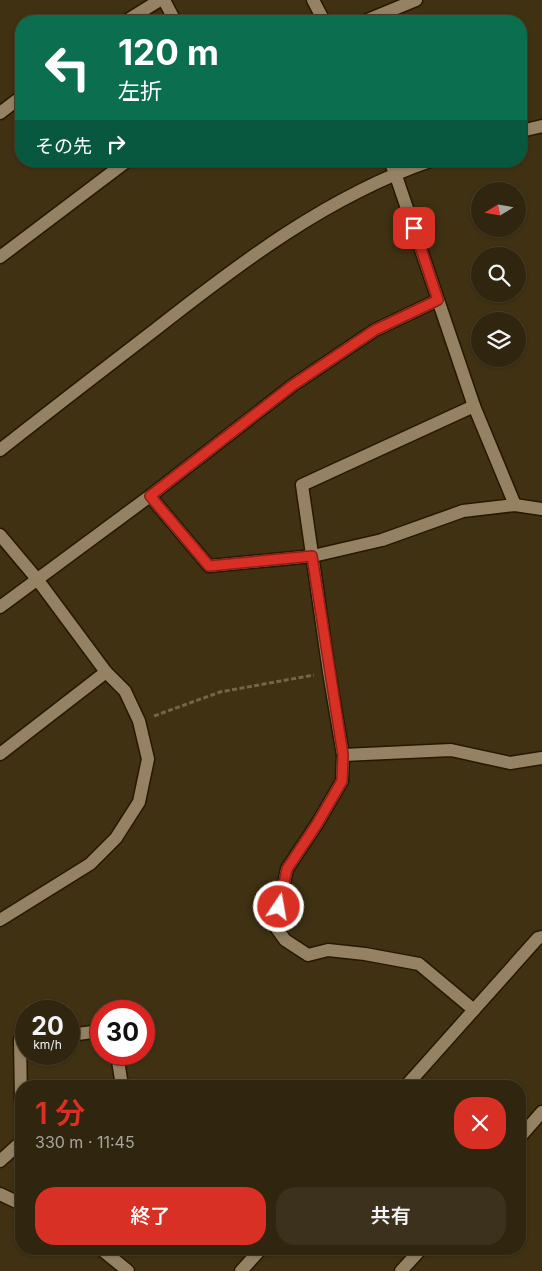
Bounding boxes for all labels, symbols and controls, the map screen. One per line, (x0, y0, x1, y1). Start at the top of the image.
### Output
text: 120 m (118, 31, 219, 73)
icon: left (35, 35, 100, 100)
text: 左折 (118, 78, 162, 104)
icon: right (102, 130, 130, 158)
text: その先 (35, 135, 92, 158)
north arrow (471, 182, 526, 238)
map controls (471, 182, 526, 367)
pin (393, 207, 435, 249)
icon: arrive (400, 214, 428, 242)
button: search (471, 247, 526, 302)
button: layers (471, 312, 526, 367)
position arrow (252, 880, 304, 932)
speed limit sign: 30 (90, 1000, 155, 1065)
text: 20 (31, 1011, 64, 1041)
text: km/h (33, 1037, 62, 1052)
text: 1 分 (35, 1095, 85, 1131)
button: close (454, 1097, 506, 1149)
text: 330 m · 11:45 (35, 1132, 135, 1152)
button: 終了 (35, 1187, 266, 1245)
button: 共有 (276, 1187, 506, 1245)

